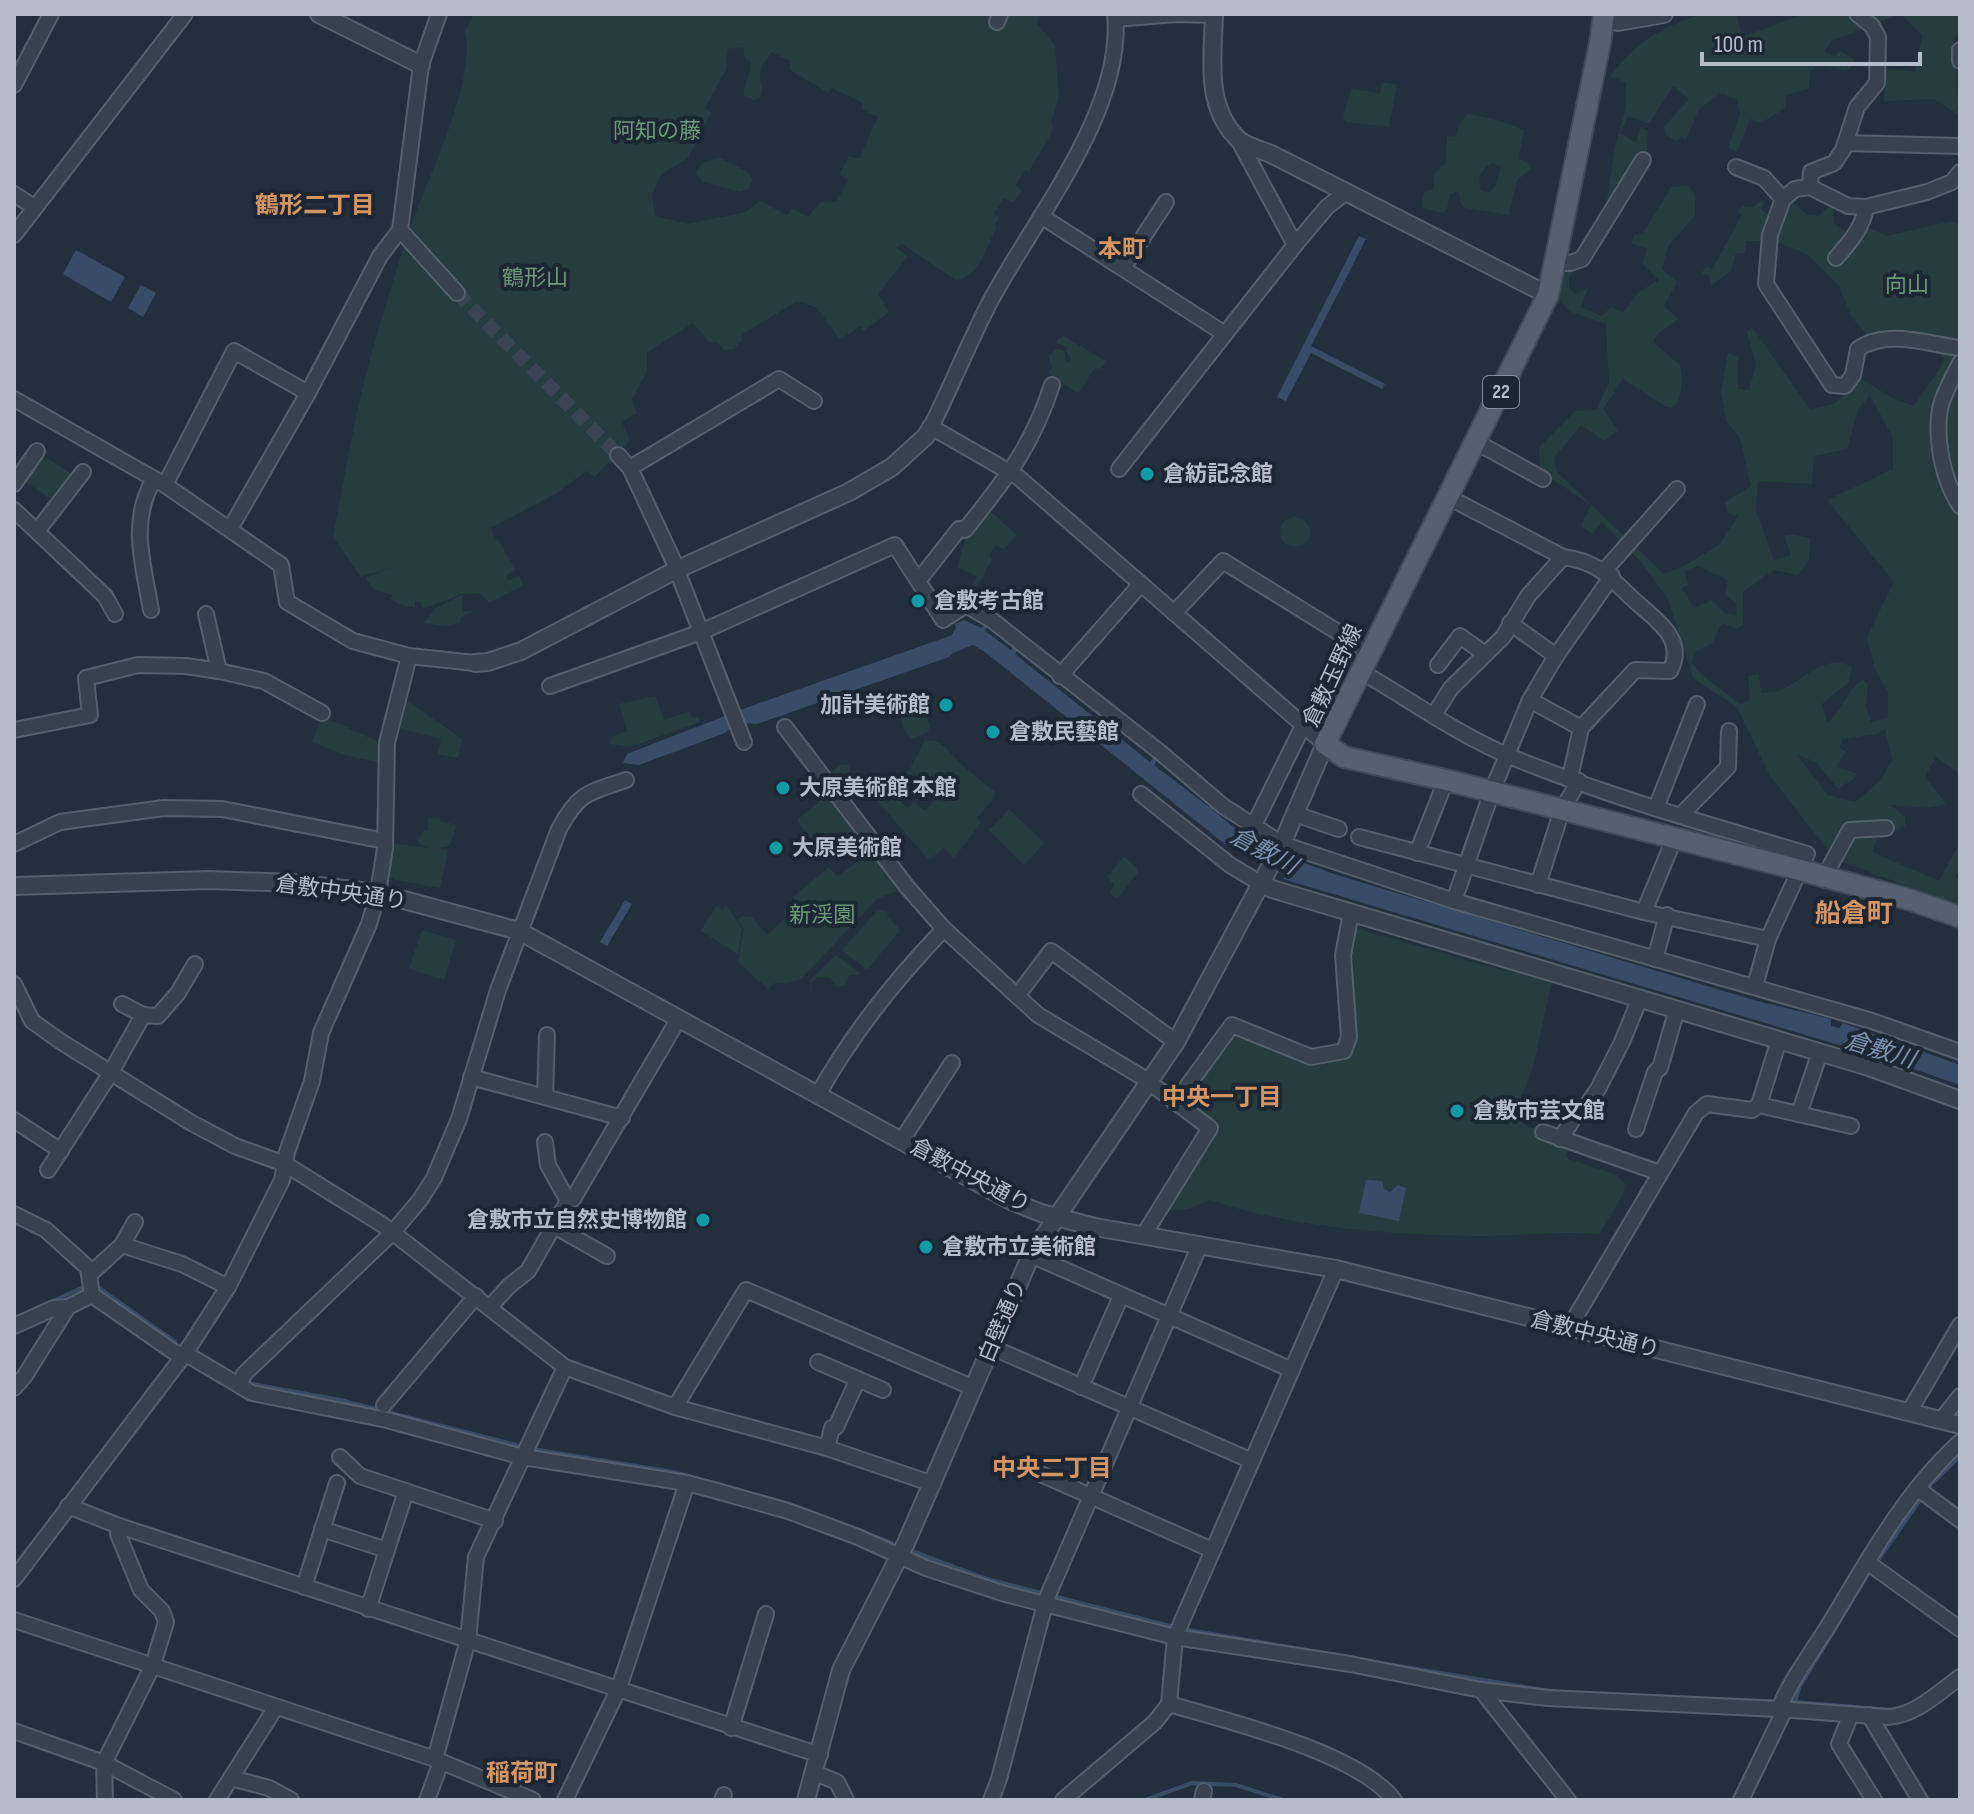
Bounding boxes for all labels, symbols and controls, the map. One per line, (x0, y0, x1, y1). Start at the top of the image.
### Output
scale bar (1702, 16, 1920, 66)
text: 100 m (1714, 30, 1763, 59)
park label: 阿知の藤 (613, 118, 701, 145)
district label: 鶴形二丁目 (255, 191, 375, 220)
district label: 本町 (1098, 235, 1146, 264)
park label: 鶴形山 (502, 265, 568, 292)
park label: 向山 (1885, 272, 1929, 299)
road number: 22 (1483, 376, 1519, 408)
place label: 倉紡記念館 (1163, 461, 1273, 488)
marker: 倉紡記念館 (1138, 465, 1156, 483)
place label: 倉敷考古館 (934, 588, 1044, 615)
marker: 倉敷考古館 (909, 592, 927, 610)
street label: 倉敷玉野線 (1298, 620, 1368, 732)
place label: 加計美術館 (820, 692, 930, 719)
marker: 加計美術館 (937, 696, 955, 714)
place label: 倉敷民藝館 (1009, 719, 1119, 746)
marker: 倉敷民藝館 (984, 723, 1002, 741)
place label: 大原美術館 本館 (799, 775, 956, 802)
marker: 大原美術館 本館 (774, 779, 792, 797)
water label: 倉敷川 (1225, 821, 1305, 882)
place label: 大原美術館 (792, 835, 902, 862)
marker: 大原美術館 (767, 839, 785, 857)
street label: 倉敷中央通り (274, 870, 408, 916)
district label: 船倉町 (1815, 899, 1893, 930)
park label: 新渓園 (789, 902, 855, 929)
water label: 倉敷川 (1841, 1026, 1922, 1075)
district label: 中央一丁目 (1162, 1083, 1282, 1112)
place label: 倉敷市芸文館 (1473, 1098, 1605, 1125)
marker: 倉敷市芸文館 (1448, 1102, 1466, 1120)
street label: 倉敷中央通り (905, 1133, 1035, 1219)
place label: 倉敷市立自然史博物館 (467, 1207, 687, 1234)
marker: 倉敷市立自然史博物館 (694, 1211, 712, 1229)
place label: 倉敷市立美術館 (942, 1234, 1096, 1261)
marker: 倉敷市立美術館 (917, 1238, 935, 1256)
street label: 白壁通り (973, 1275, 1033, 1367)
street label: 倉敷中央通り (1528, 1306, 1662, 1364)
district label: 中央二丁目 (992, 1454, 1112, 1483)
district label: 稲荷町 (486, 1759, 558, 1788)

